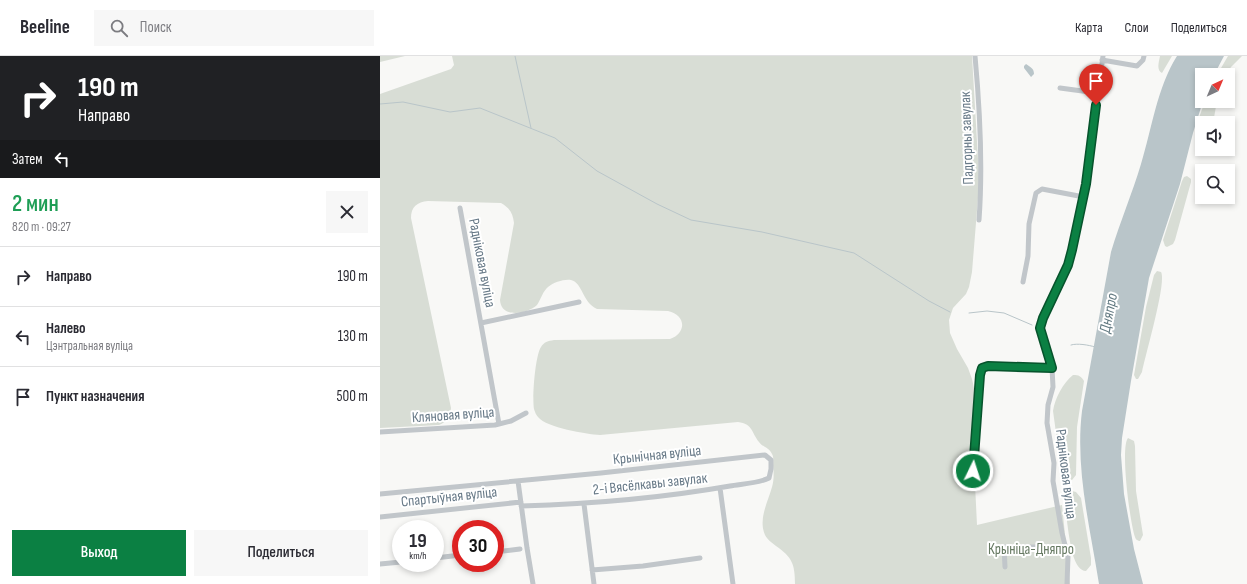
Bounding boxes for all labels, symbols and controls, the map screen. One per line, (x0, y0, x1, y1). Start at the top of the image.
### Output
search box (94, 10, 374, 46)
text: Beeline (20, 16, 70, 39)
icon: search (108, 17, 130, 39)
text: Поиск (140, 18, 171, 37)
text: Карта (1075, 19, 1103, 36)
text: Слои (1125, 19, 1149, 36)
text: Поделиться (1171, 19, 1227, 36)
pin (1079, 64, 1113, 105)
north arrow (1195, 68, 1235, 108)
map controls (1195, 68, 1235, 204)
icon: arrive (1085, 70, 1107, 92)
text: 190 m (78, 71, 139, 104)
icon: right (12, 72, 64, 124)
street label: Падгорны завулак (956, 91, 978, 185)
text: Направо (78, 105, 130, 126)
button: sound (1195, 116, 1235, 156)
icon: left (51, 148, 73, 170)
text: Затем (12, 150, 43, 169)
button: search (1195, 164, 1235, 204)
text: 2 мин (12, 189, 59, 218)
button: close (326, 191, 368, 233)
street label: Радніковая вуліца (464, 217, 500, 309)
text: 820 m · 09:27 (12, 219, 71, 235)
icon: right (12, 266, 34, 288)
text: Направо (46, 267, 92, 286)
text: 190 m (337, 267, 368, 286)
water label: Дняпро (1096, 291, 1122, 335)
text: Налево (46, 319, 86, 338)
icon: left (12, 326, 34, 348)
text: 130 m (338, 327, 368, 346)
text: Цэнтральная вуліца (46, 338, 133, 354)
icon: arrive (12, 386, 34, 408)
text: Пункт назначения (46, 387, 144, 406)
text: 500 m (337, 387, 368, 406)
street label: Кляновая вуліца (411, 403, 495, 427)
street label: Радніковая вуліца (1051, 428, 1081, 520)
street label: Крынічная вуліца (612, 441, 702, 469)
position arrow (952, 450, 994, 492)
street label: 2-і Вясёлкавы завулак (592, 469, 708, 499)
street label: Спартыўная вуліца (400, 482, 498, 511)
speed limit sign: 30 (452, 520, 504, 572)
text: 19 (409, 529, 427, 553)
button: Выход (12, 530, 186, 576)
button: Поделиться (194, 530, 368, 576)
park label: Крыніца-Дняпро (988, 540, 1074, 559)
text: km/h (409, 550, 427, 562)

